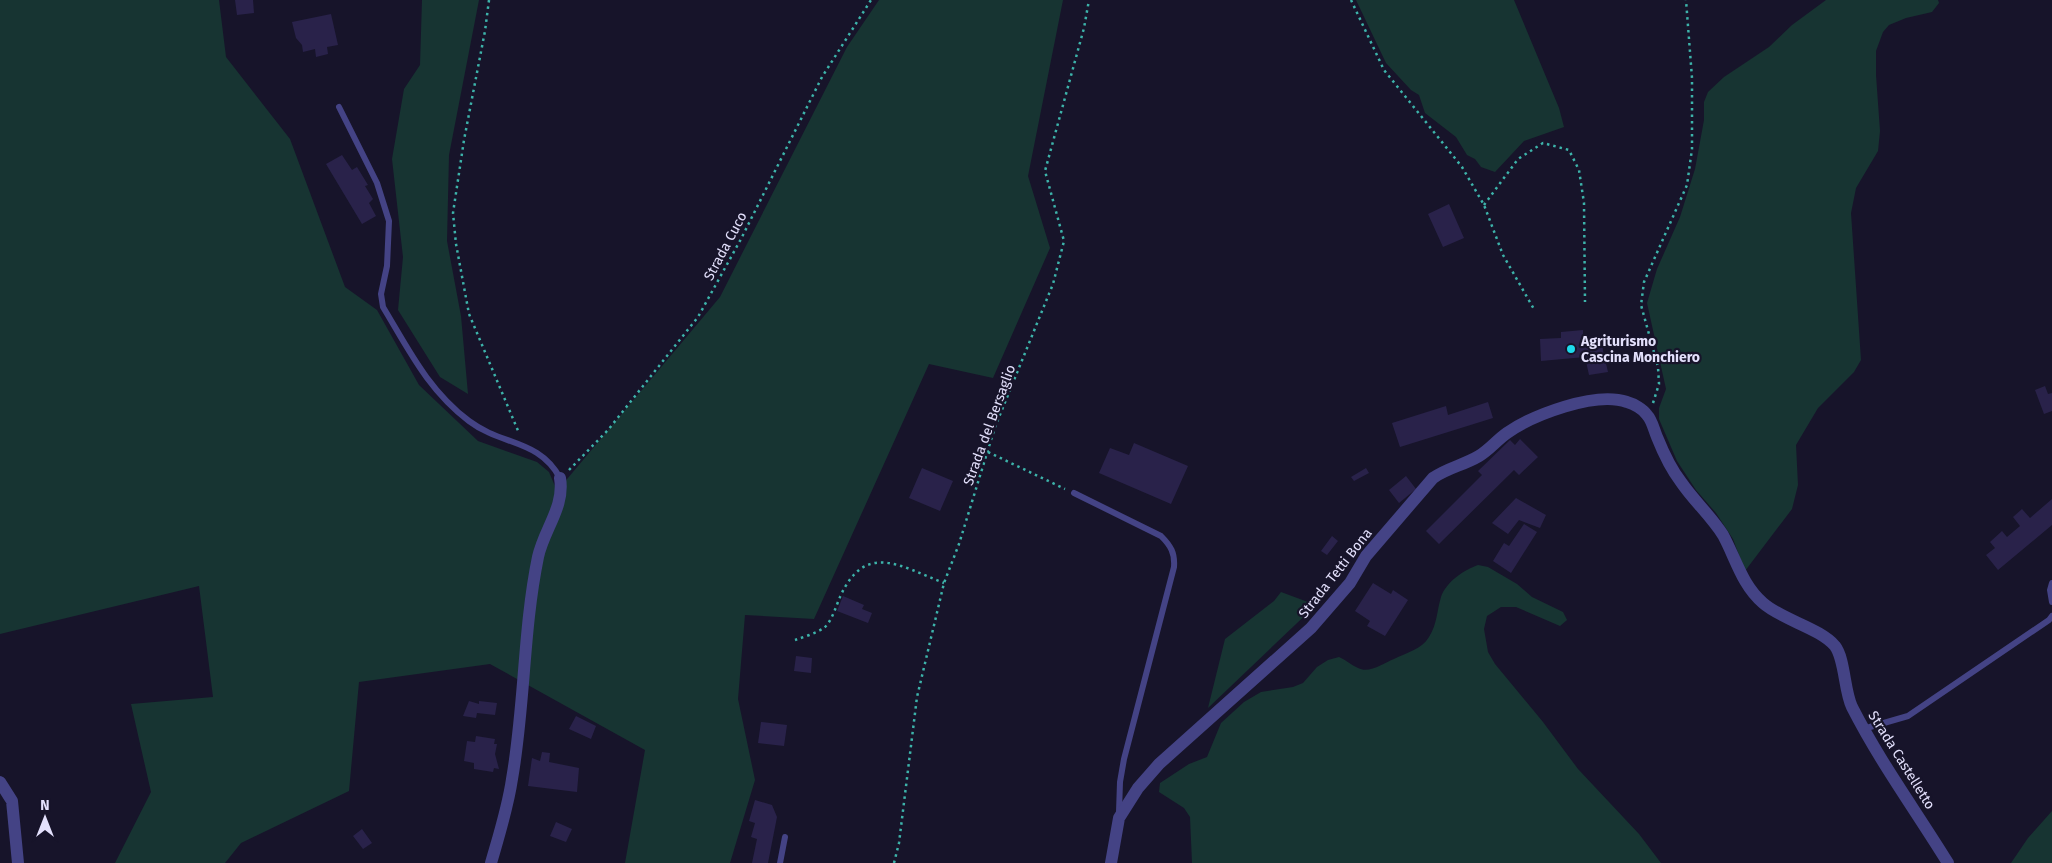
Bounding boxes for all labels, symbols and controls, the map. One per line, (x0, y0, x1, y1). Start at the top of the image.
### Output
street label: Strada Cuco (700, 209, 751, 283)
place label: Agriturismo Cascina Monchiero (1580, 333, 1700, 366)
marker: Agriturismo Cascina Monchiero (1565, 343, 1577, 355)
street label: Strada del Bersaglio (960, 362, 1019, 488)
street label: Strada Tetti Bona (1295, 525, 1376, 622)
street label: Strada Castelletto (1864, 708, 1939, 813)
north arrow (20, 793, 70, 843)
text: N (40, 797, 50, 814)

